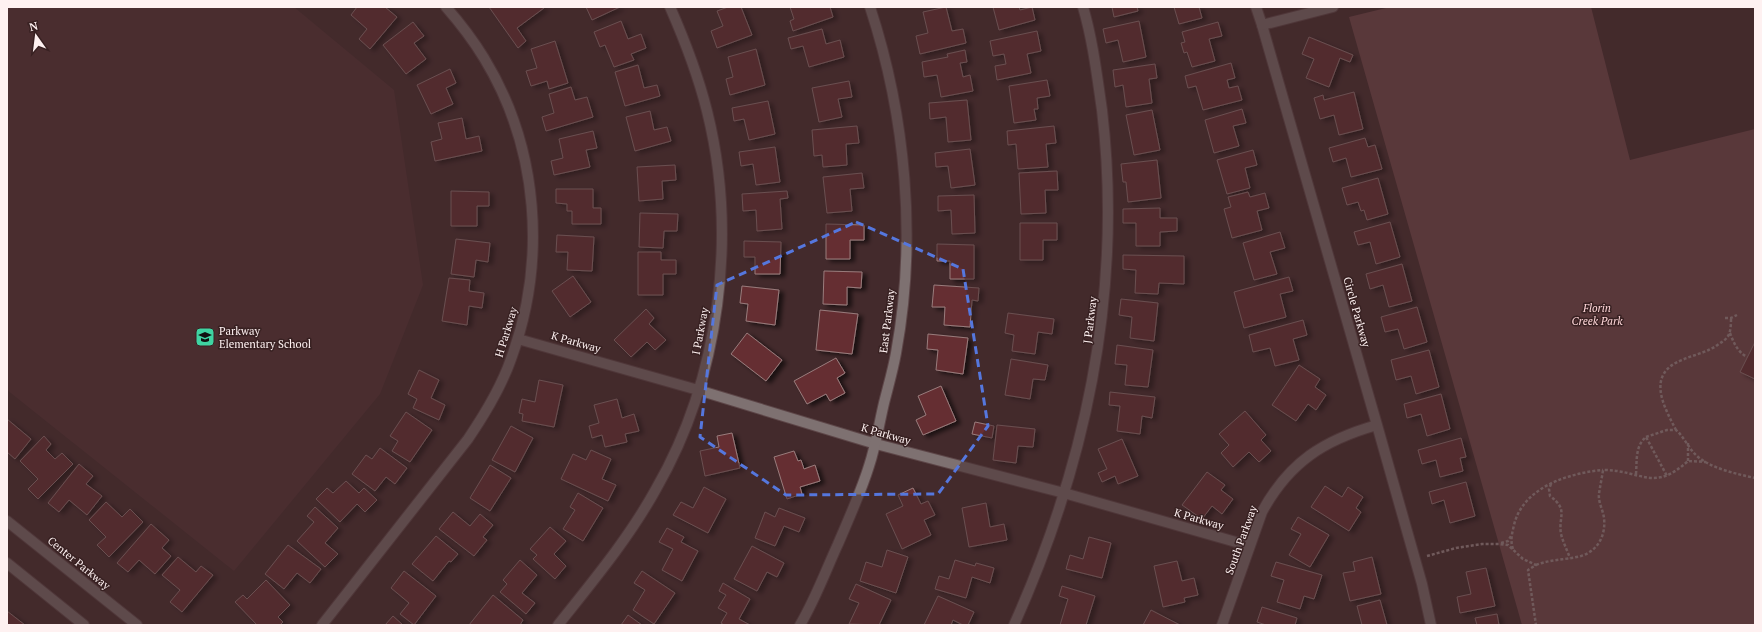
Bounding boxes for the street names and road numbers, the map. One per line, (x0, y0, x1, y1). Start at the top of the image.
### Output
street label: Circle Parkway (1340, 275, 1374, 349)
street label: East Parkway (876, 288, 898, 354)
street label: J Parkway (1080, 295, 1100, 344)
street label: H Parkway (492, 305, 520, 359)
street label: I Parkway (689, 306, 712, 356)
street label: K Parkway (550, 328, 603, 356)
street label: K Parkway (860, 420, 913, 448)
street label: South Parkway (1222, 503, 1260, 577)
street label: K Parkway (1173, 505, 1226, 533)
street label: Center Parkway (45, 533, 113, 593)

